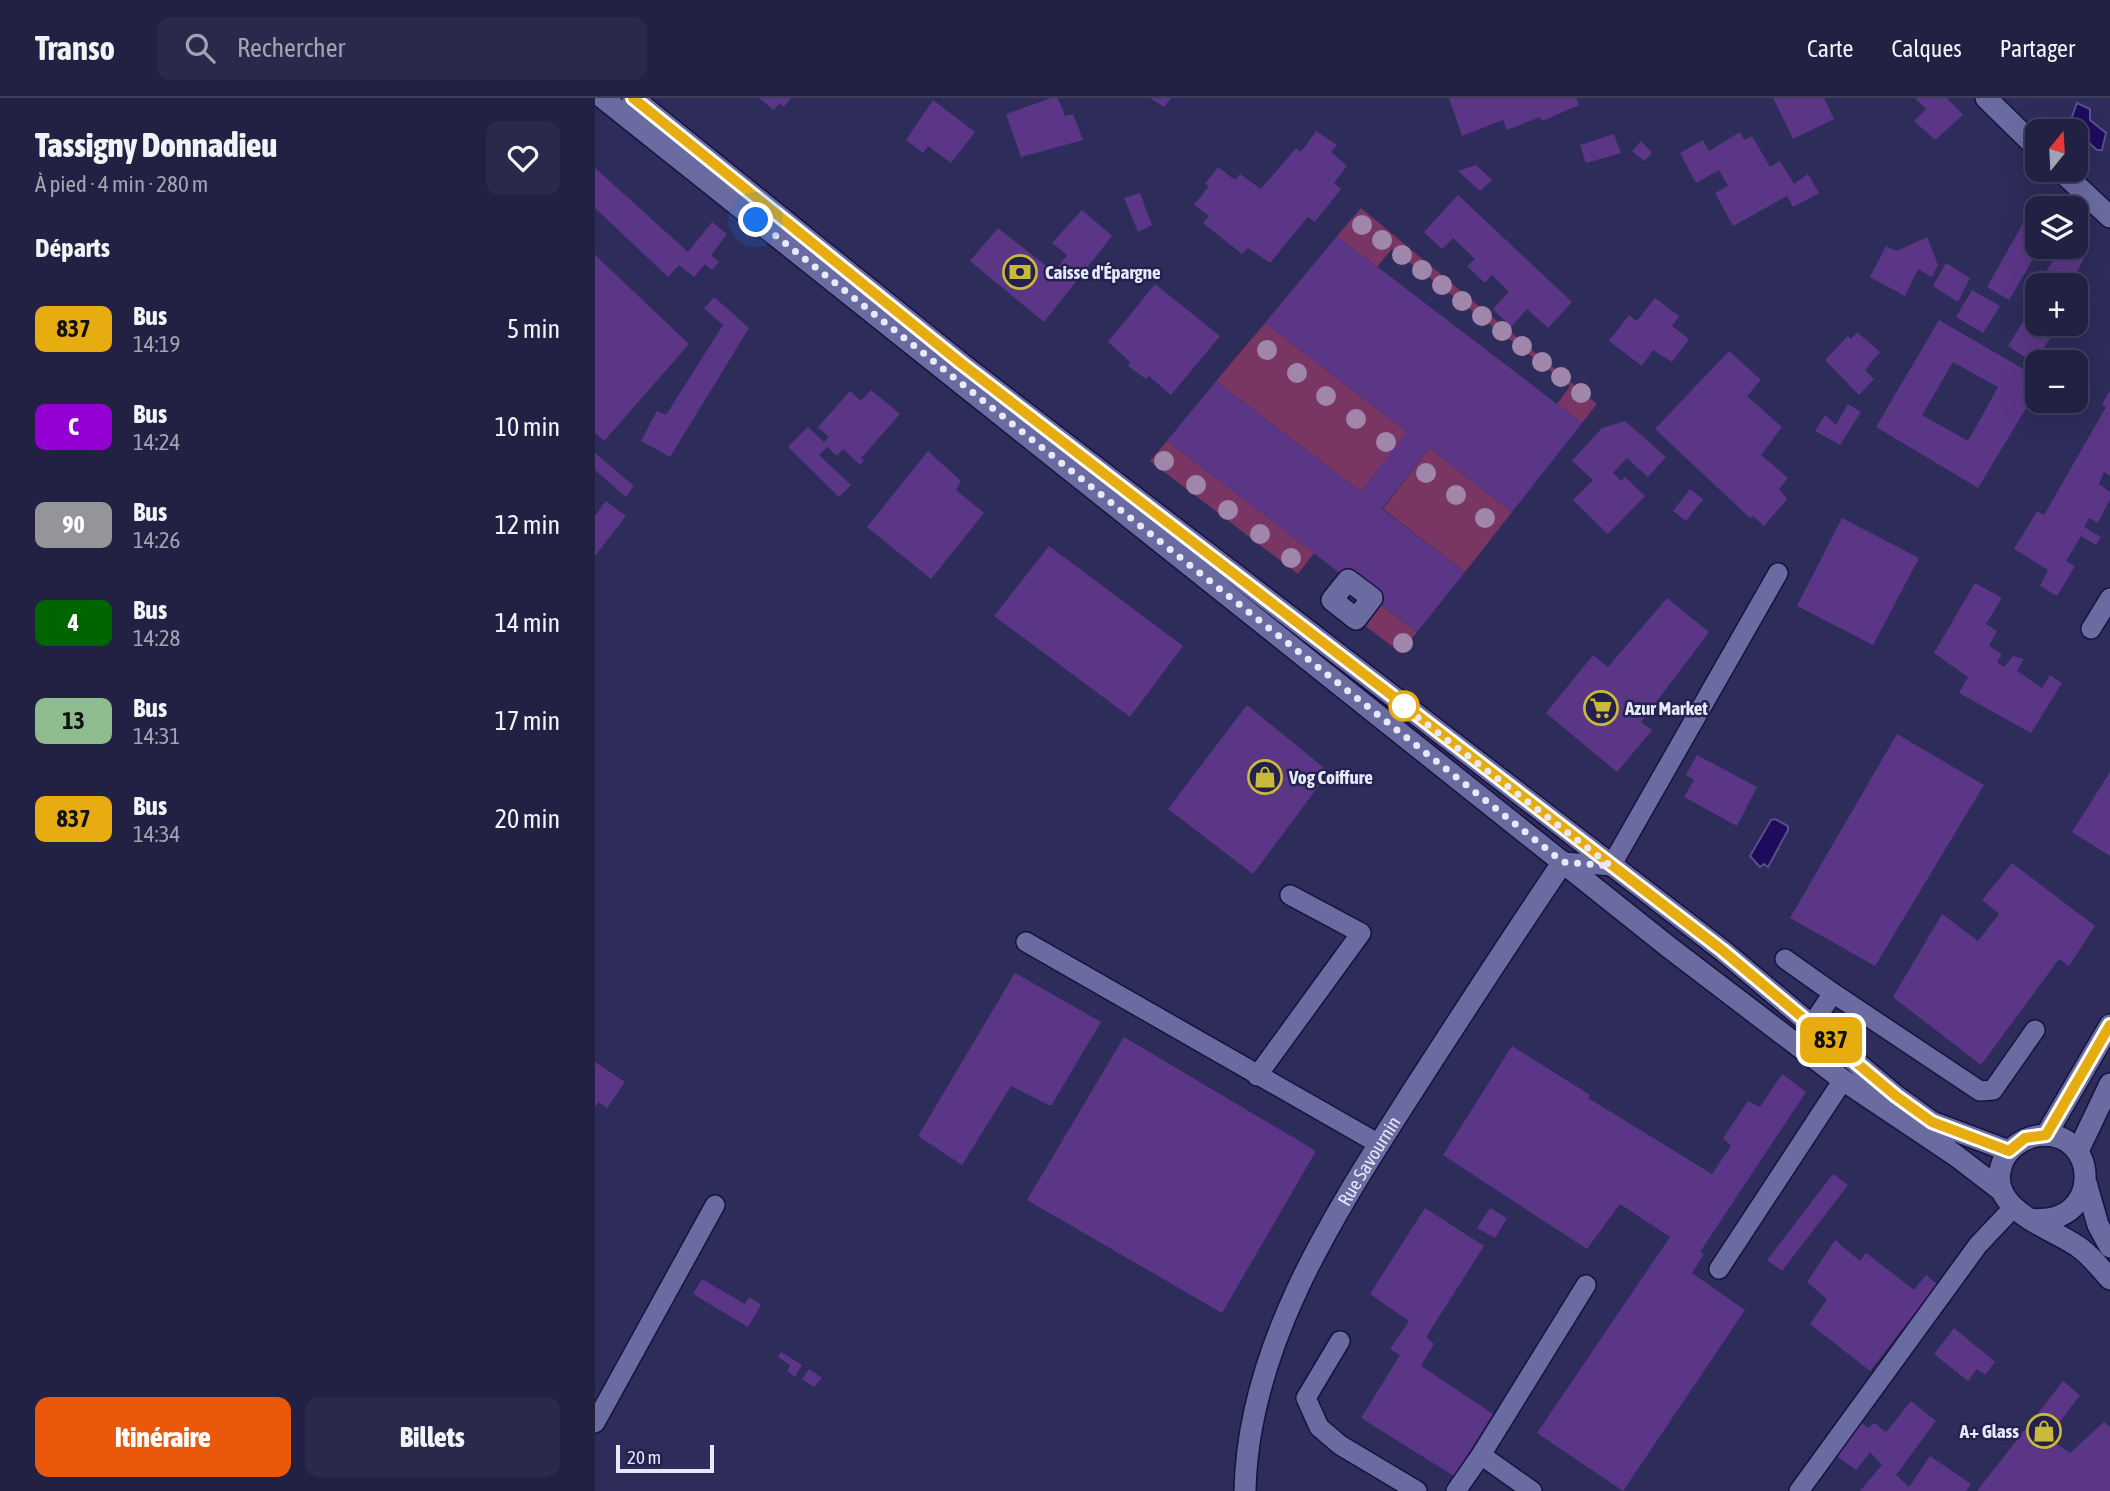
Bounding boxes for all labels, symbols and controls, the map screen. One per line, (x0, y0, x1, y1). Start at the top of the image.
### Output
search box (157, 17, 647, 80)
text: Transo (35, 29, 115, 67)
icon: search (181, 29, 219, 67)
text: Rechercher (237, 33, 345, 63)
text: Carte (1807, 35, 1853, 62)
text: Calques (1891, 35, 1962, 62)
text: Partager (2000, 35, 2075, 62)
north arrow (2025, 119, 2088, 182)
map controls (2025, 119, 2088, 413)
button: heart (486, 121, 560, 195)
text: Tassigny Donnadieu (35, 126, 277, 164)
text: À pied · 4 min · 280 m (35, 171, 208, 197)
button: layers (2025, 196, 2088, 259)
your location (738, 202, 773, 237)
text: Départs (35, 233, 110, 263)
bank icon: Caisse d'Épargne (1001, 253, 1039, 291)
place label: Caisse d'Épargne (1045, 261, 1161, 283)
button: + (2025, 273, 2088, 336)
text: Bus (133, 301, 167, 331)
text: 5 min (507, 314, 560, 344)
text: 837 (57, 315, 90, 342)
text: 14:19 (133, 331, 180, 357)
button: − (2025, 350, 2088, 413)
text: Bus (133, 399, 167, 429)
text: 10 min (495, 412, 560, 442)
text: C (68, 413, 79, 440)
text: 14:24 (133, 429, 180, 455)
text: Bus (133, 497, 167, 527)
text: 12 min (495, 510, 560, 540)
text: 90 (62, 511, 85, 538)
text: 14:26 (133, 527, 180, 553)
text: Bus (133, 595, 167, 625)
text: 14 min (495, 608, 560, 638)
text: 4 (68, 609, 79, 636)
text: 14:28 (133, 625, 180, 651)
supermarket icon: Azur Market (1582, 689, 1620, 727)
unlabelled marker (1389, 691, 1419, 721)
text: Bus (133, 693, 167, 723)
place label: Azur Market (1624, 697, 1708, 719)
text: 17 min (495, 706, 560, 736)
text: 13 (62, 707, 85, 734)
text: 14:31 (133, 723, 180, 749)
shop icon: Vog Coiffure (1246, 758, 1284, 796)
place label: Vog Coiffure (1288, 766, 1373, 788)
text: Bus (133, 791, 167, 821)
text: 20 min (495, 804, 560, 834)
text: 837 (57, 805, 90, 832)
text: 14:34 (133, 821, 180, 847)
line badge: 837 (1791, 1017, 1871, 1063)
text: 837 (1814, 1026, 1848, 1053)
street label: Rue Savournin (1333, 1112, 1405, 1209)
button: Itinéraire (35, 1397, 291, 1477)
button: Billets (305, 1397, 560, 1477)
shop icon: A+ Glass (2025, 1412, 2063, 1450)
place label: A+ Glass (1959, 1420, 2019, 1442)
scale bar (616, 1442, 714, 1474)
text: 20 m (627, 1446, 661, 1468)

